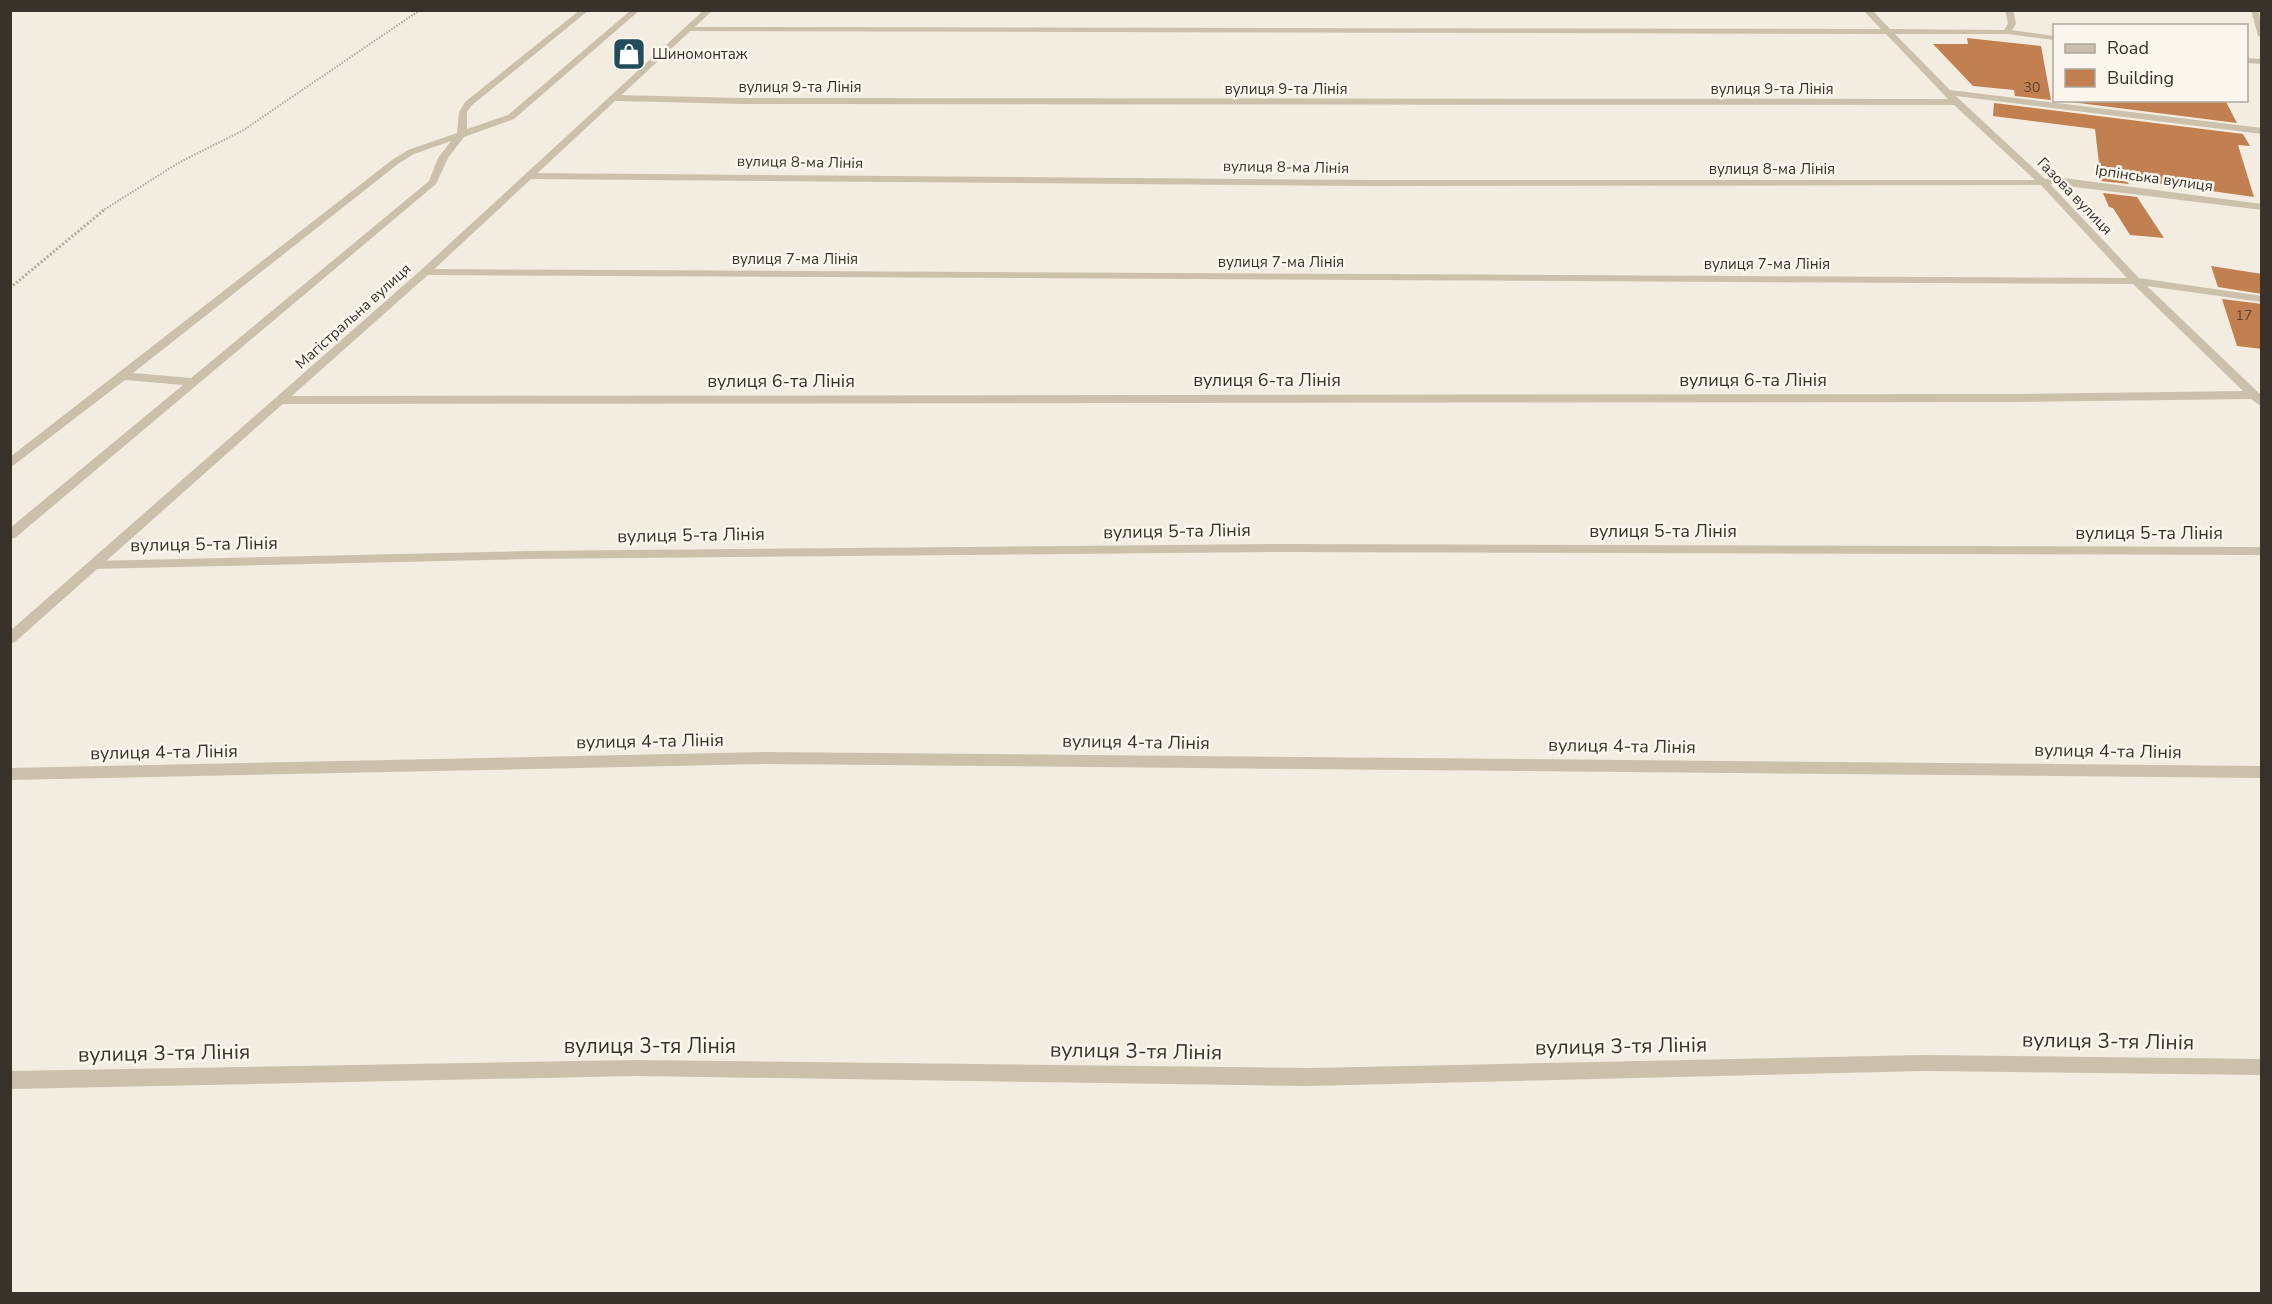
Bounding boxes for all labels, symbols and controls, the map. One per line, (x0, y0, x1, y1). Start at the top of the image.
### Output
legend (2053, 24, 2248, 102)
shop icon: Шиномонтаж (611, 36, 647, 72)
text: Road (2107, 36, 2149, 60)
place label: Шиномонтаж (652, 44, 748, 64)
text: Building (2107, 66, 2174, 90)
street label: вулиця 9-та Лінія (738, 77, 862, 97)
house number: 30 (2024, 78, 2040, 97)
street label: вулиця 9-та Лінія (1224, 79, 1348, 99)
street label: вулиця 9-та Лінія (1710, 79, 1834, 99)
street label: вулиця 8-ма Лінія (737, 151, 863, 173)
street label: Газова вулиця (2033, 153, 2117, 239)
street label: вулиця 8-ма Лінія (1223, 156, 1349, 178)
street label: вулиця 8-ма Лінія (1709, 159, 1835, 179)
street label: Ірпінська вулиця (2094, 160, 2214, 196)
street label: вулиця 7-ма Лінія (732, 249, 858, 269)
street label: вулиця 7-ма Лінія (1218, 252, 1344, 272)
street label: вулиця 7-ма Лінія (1704, 254, 1830, 274)
street label: Магістральна вулиця (291, 259, 415, 373)
house number: 17 (2236, 306, 2252, 325)
street label: вулиця 6-та Лінія (1193, 368, 1341, 392)
street label: вулиця 6-та Лінія (1679, 368, 1827, 392)
street label: вулиця 6-та Лінія (707, 369, 855, 393)
street label: вулиця 5-та Лінія (1103, 518, 1251, 544)
street label: вулиця 5-та Лінія (1589, 519, 1737, 543)
street label: вулиця 5-та Лінія (2075, 521, 2223, 545)
street label: вулиця 5-та Лінія (617, 522, 765, 548)
street label: вулиця 5-та Лінія (130, 531, 278, 557)
street label: вулиця 4-та Лінія (576, 728, 724, 754)
street label: вулиця 4-та Лінія (1062, 729, 1210, 755)
street label: вулиця 4-та Лінія (1548, 733, 1696, 759)
street label: вулиця 4-та Лінія (2034, 738, 2182, 764)
street label: вулиця 4-та Лінія (90, 739, 238, 765)
street label: вулиця 3-тя Лінія (2022, 1025, 2194, 1057)
street label: вулиця 3-тя Лінія (1535, 1030, 1707, 1062)
street label: вулиця 3-тя Лінія (564, 1032, 736, 1060)
street label: вулиця 3-тя Лінія (1050, 1035, 1222, 1067)
street label: вулиця 3-тя Лінія (78, 1037, 250, 1069)

